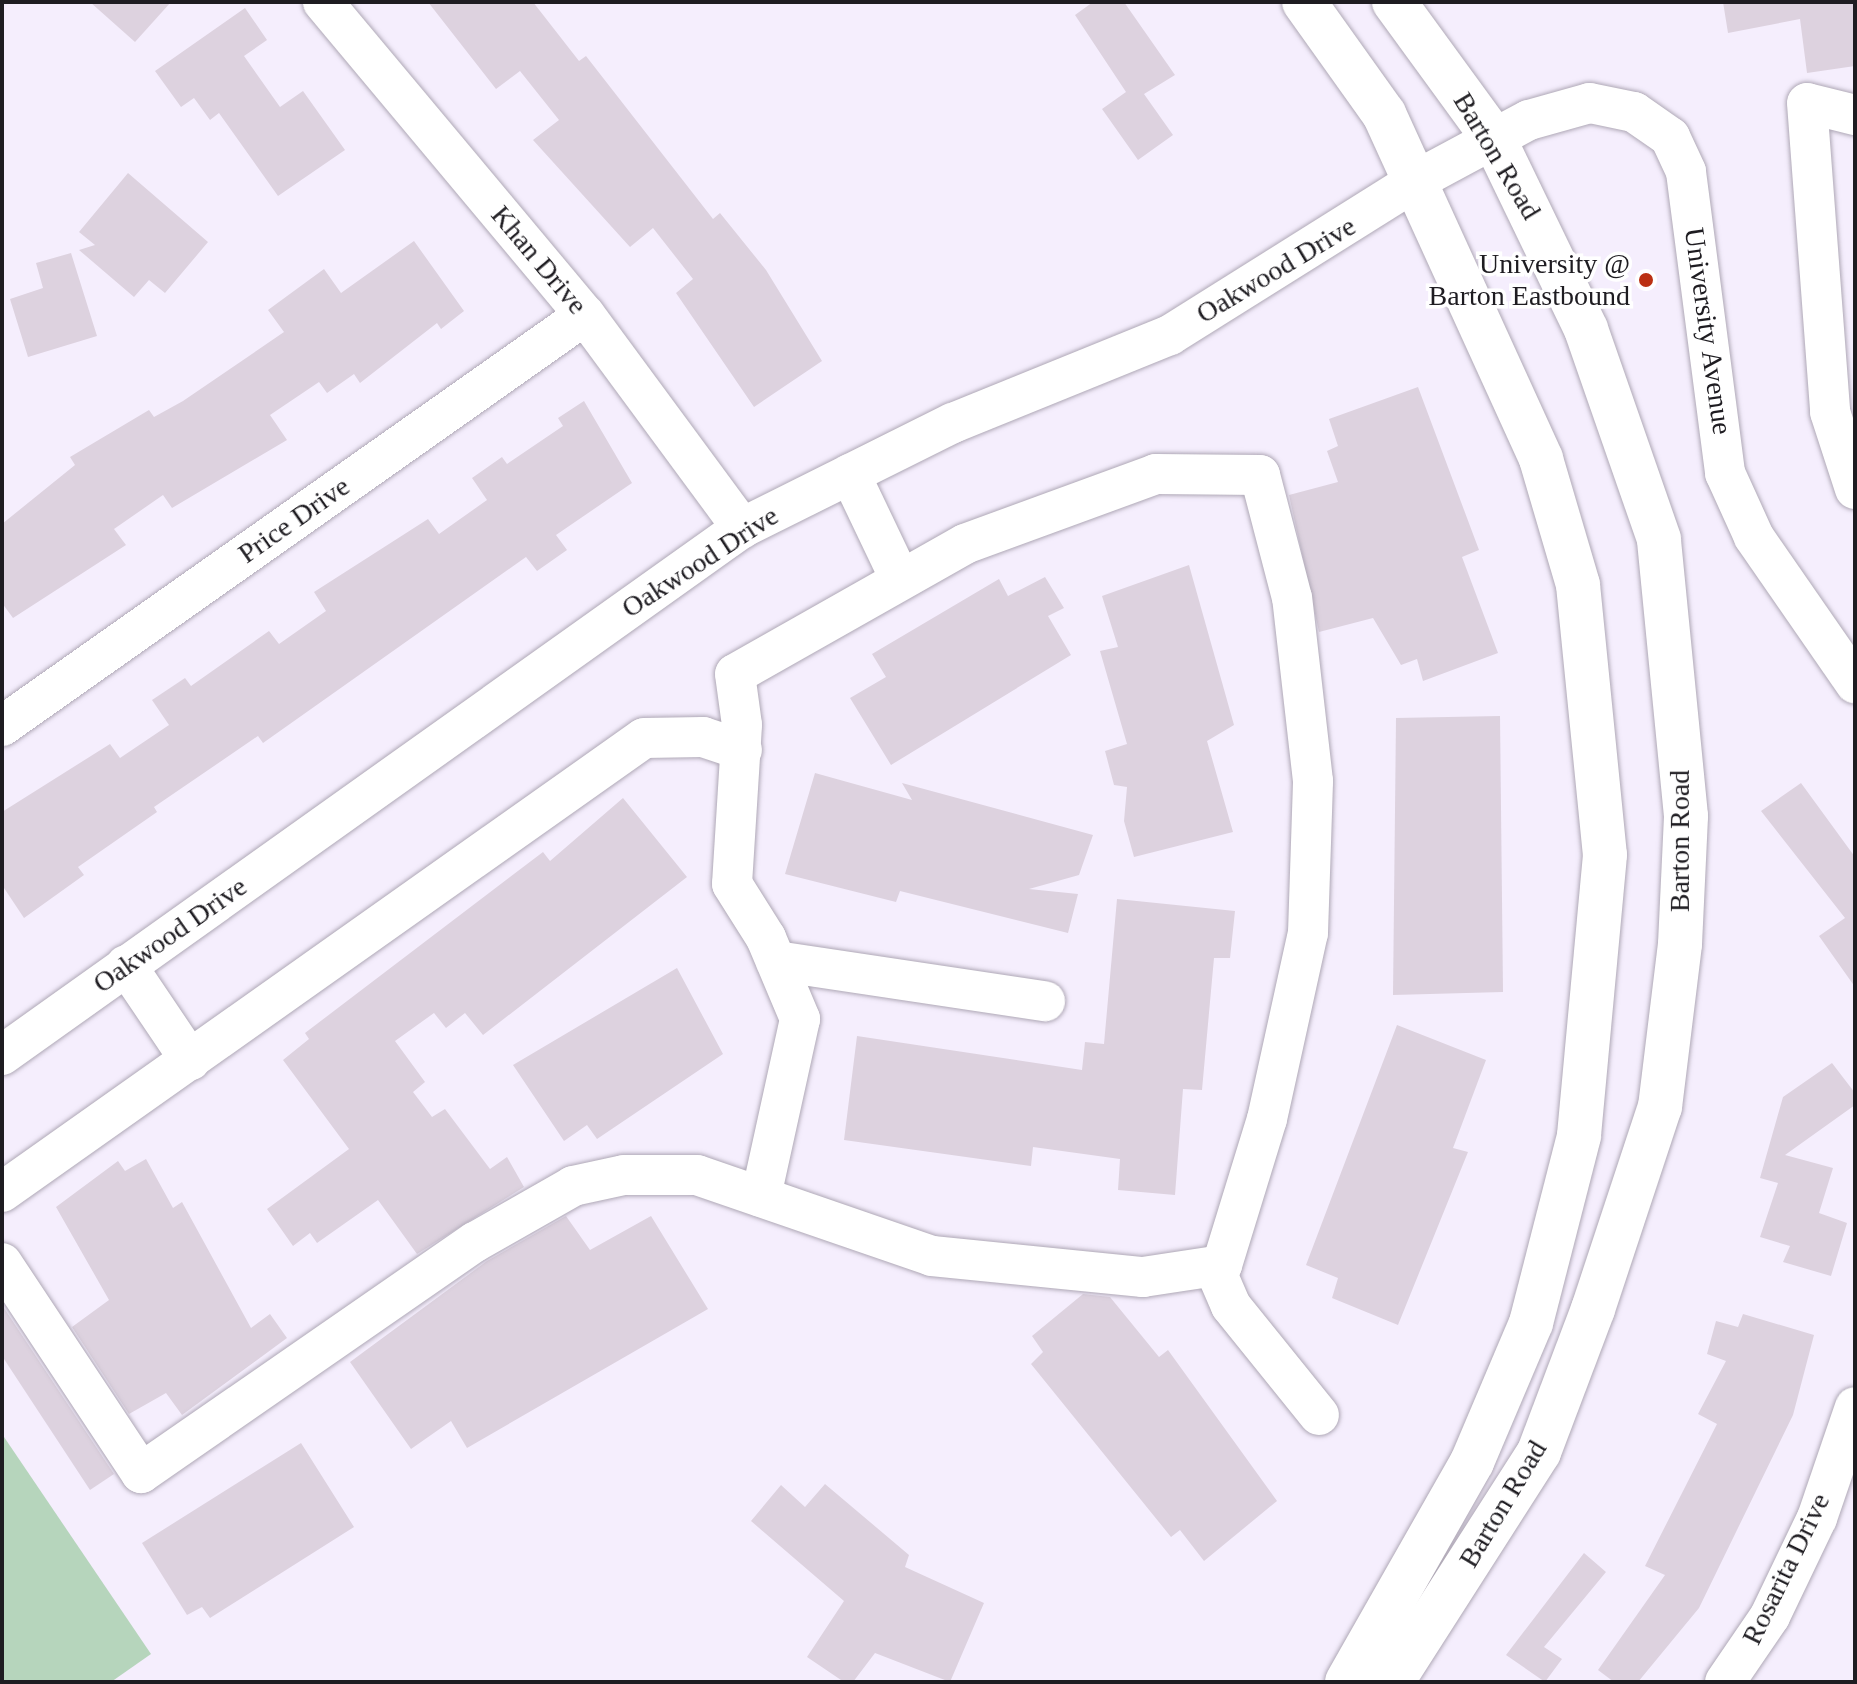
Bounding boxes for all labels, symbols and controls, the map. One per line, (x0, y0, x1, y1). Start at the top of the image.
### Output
street label: Barton Road (1446, 86, 1548, 226)
street label: Khan Drive (484, 199, 594, 321)
street label: Oakwood Drive (1190, 209, 1362, 331)
street label: University Avenue (1677, 225, 1739, 437)
place label: University @ Barton Eastbound (1429, 247, 1630, 313)
marker: University @ Barton Eastbound (1637, 271, 1655, 289)
street label: Price Drive (232, 469, 356, 571)
street label: Oakwood Drive (616, 499, 784, 625)
street label: Barton Road (1663, 770, 1697, 912)
street label: Oakwood Drive (87, 870, 253, 1000)
street label: Barton Road (1452, 1434, 1554, 1574)
street label: Rosarita Drive (1735, 1488, 1837, 1650)

